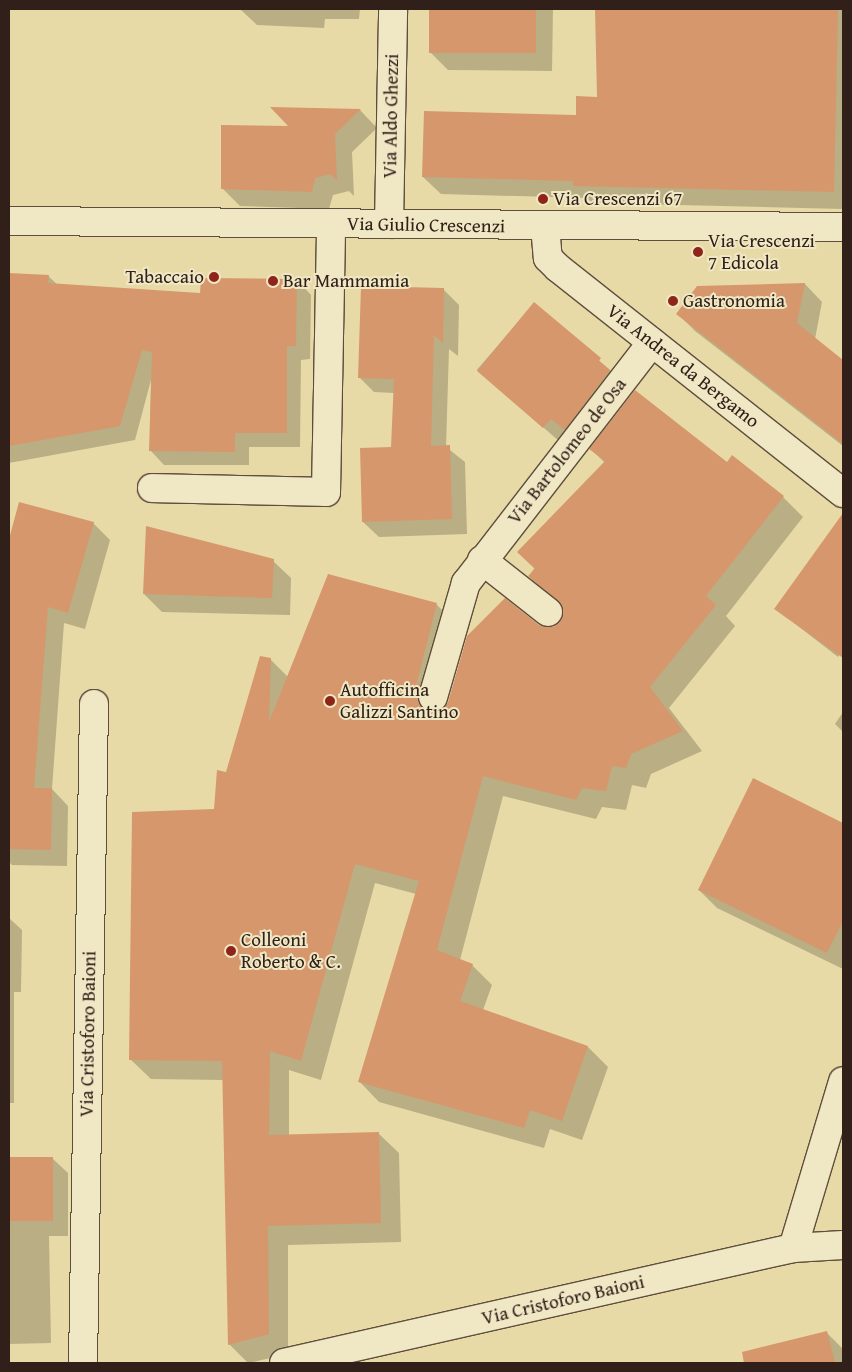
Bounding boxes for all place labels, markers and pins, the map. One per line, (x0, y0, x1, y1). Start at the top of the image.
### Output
place label: Via Crescenzi 67 (553, 188, 682, 210)
marker: Via Crescenzi 67 (537, 193, 549, 205)
place label: Via Crescenzi 7 Edicola (708, 230, 815, 274)
marker: Via Crescenzi 7 Edicola (692, 246, 704, 258)
place label: Tabaccaio (125, 266, 204, 288)
place label: Bar Mammamia (283, 270, 409, 292)
marker: Tabaccaio (208, 271, 220, 283)
marker: Bar Mammamia (267, 275, 279, 287)
place label: Gastronomia (683, 290, 785, 312)
marker: Gastronomia (667, 295, 679, 307)
place label: Autofficina Galizzi Santino (340, 679, 458, 723)
marker: Autofficina Galizzi Santino (324, 695, 336, 707)
place label: Colleoni Roberto & C. (241, 929, 341, 973)
marker: Colleoni Roberto & C. (225, 945, 237, 957)

